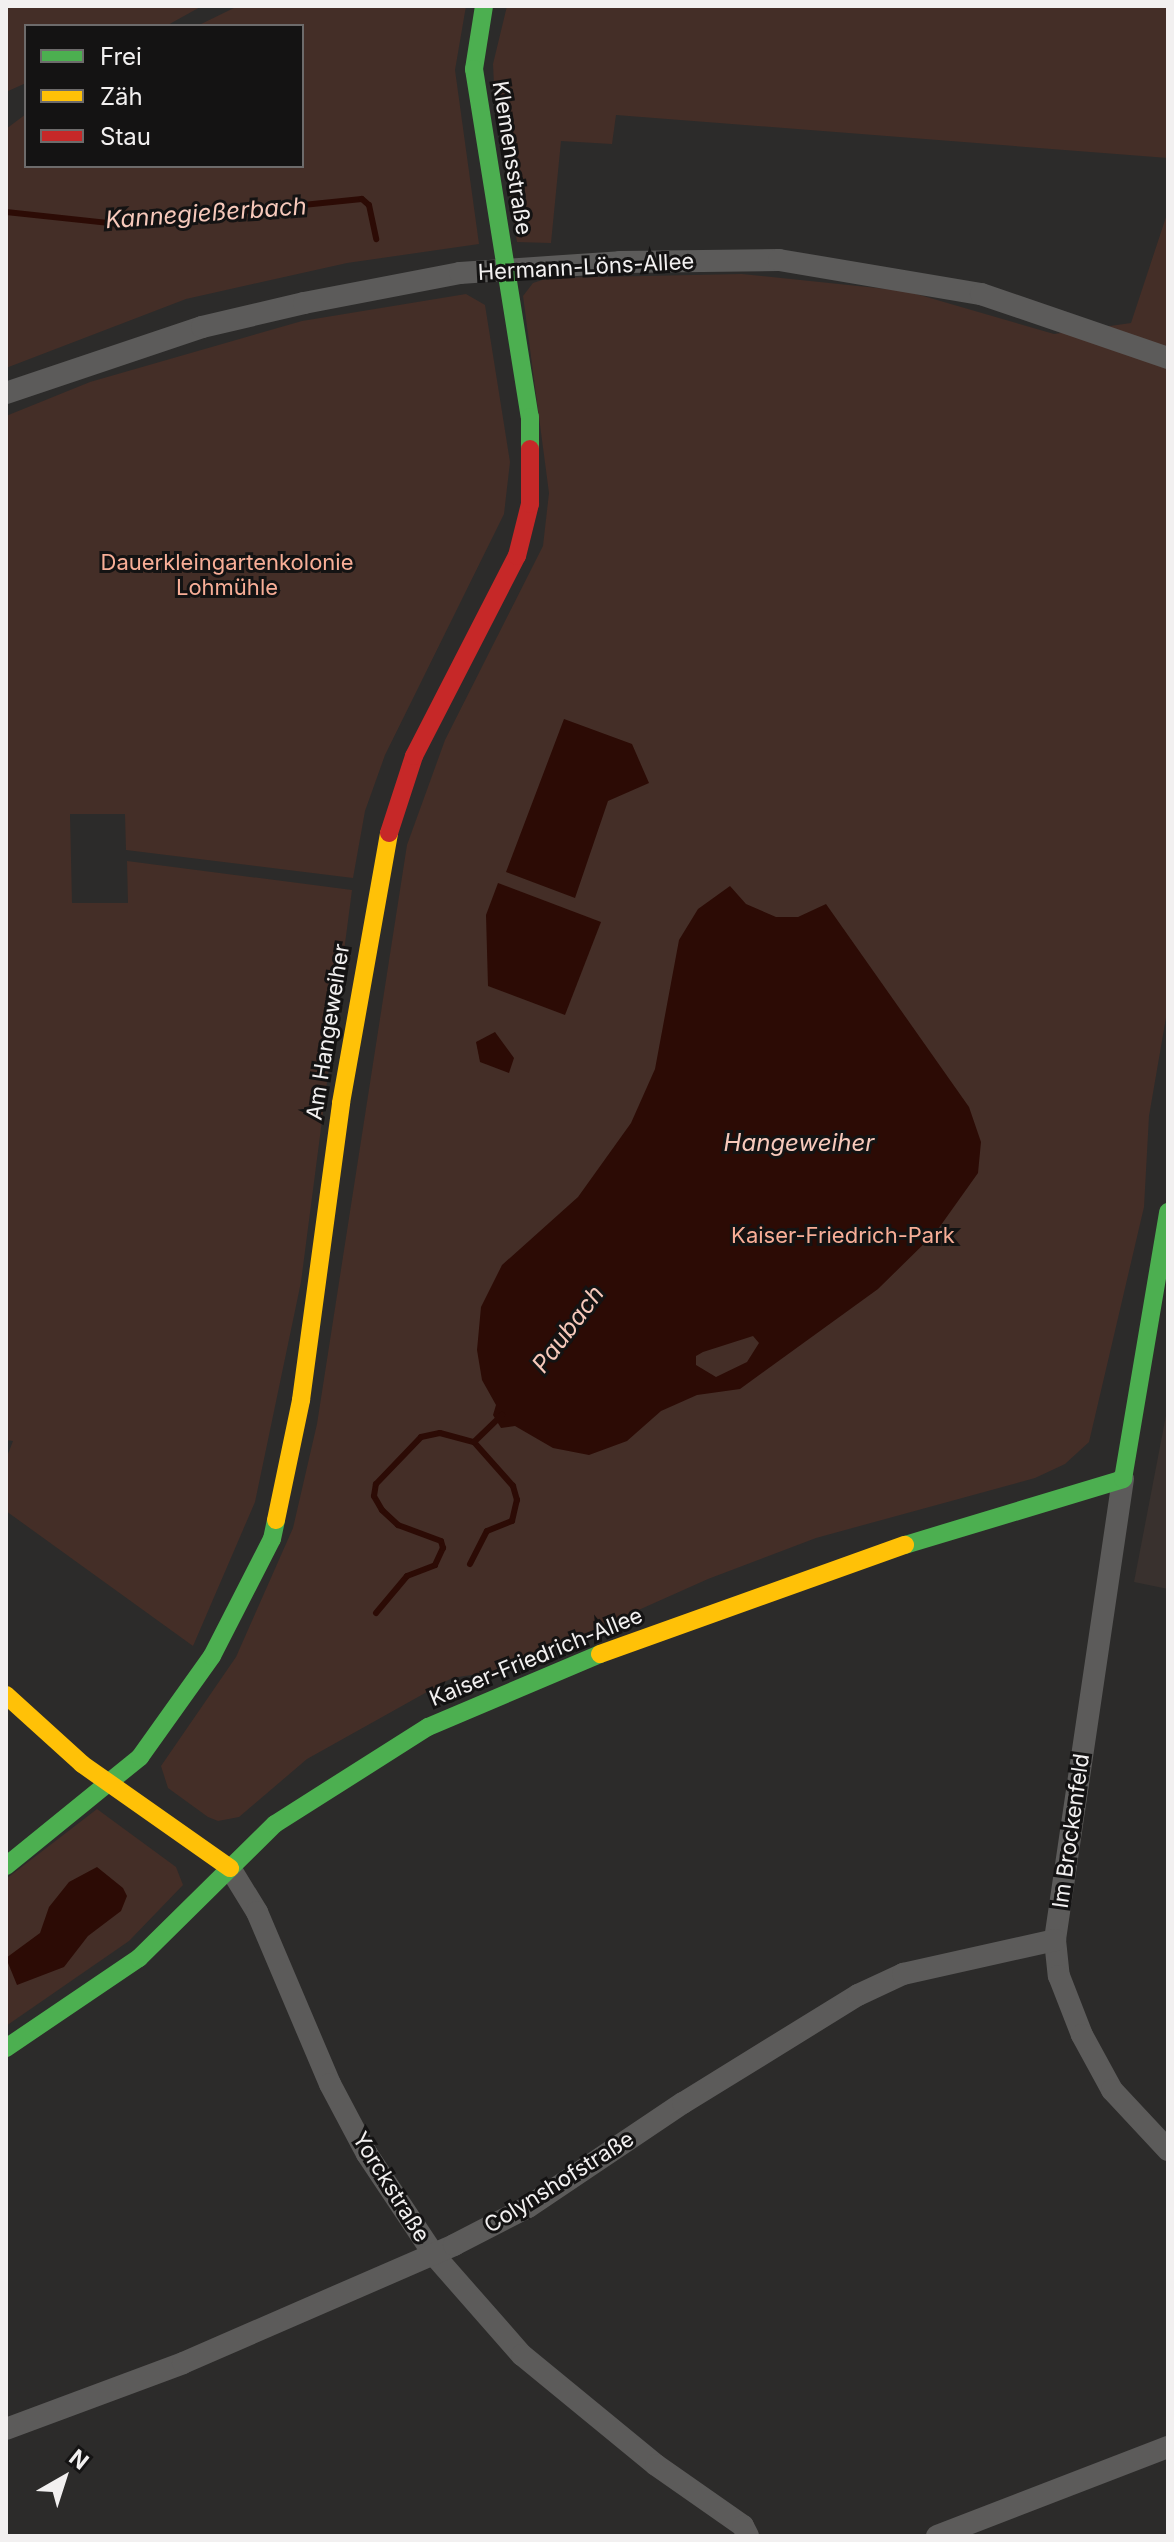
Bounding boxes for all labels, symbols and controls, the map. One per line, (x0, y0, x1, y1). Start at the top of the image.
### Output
legend (24, 24, 304, 168)
text: Frei (100, 42, 142, 71)
street label: Klemensstraße (487, 79, 537, 237)
text: Zäh (100, 82, 143, 111)
text: Stau (100, 122, 151, 151)
water label: Kannegießerbach (104, 192, 308, 234)
street label: Hermann-Löns-Allee (477, 248, 695, 286)
park label: Dauerkleingartenkolonie Lohmühle (101, 549, 353, 600)
street label: Am Hangeweiher (301, 942, 355, 1122)
water label: Hangeweiher (724, 1129, 874, 1157)
park label: Kaiser-Friedrich-Park (731, 1223, 955, 1249)
water label: Paubach (526, 1280, 610, 1378)
street label: Kaiser-Friedrich-Allee (426, 1602, 646, 1712)
street label: Im Brockenfeld (1047, 1752, 1095, 1910)
street label: Colynshofstraße (479, 2125, 639, 2239)
street label: Yorckstraße (347, 2127, 435, 2247)
north arrow (24, 2438, 104, 2518)
text: N (64, 2444, 94, 2475)

